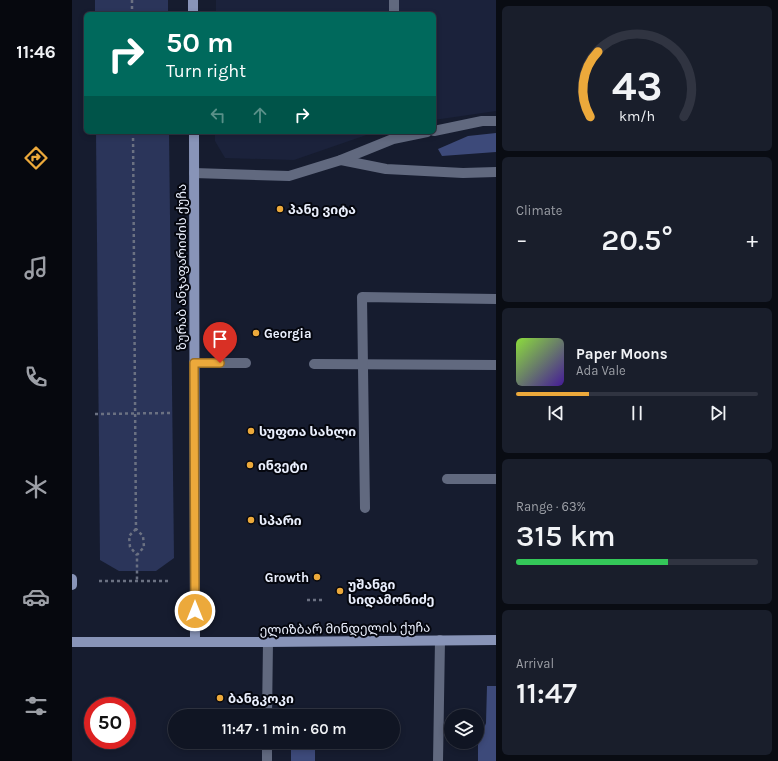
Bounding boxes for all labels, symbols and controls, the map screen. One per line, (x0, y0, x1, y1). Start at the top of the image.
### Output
text: 50 m (166, 26, 234, 59)
icon: right (100, 28, 152, 80)
text: 11:46 (16, 41, 56, 63)
text: Turn right (166, 60, 246, 82)
text: 43 (612, 61, 662, 109)
icon: left (207, 104, 229, 126)
icon: ahead (249, 104, 271, 126)
icon: right (291, 104, 313, 126)
text: km/h (619, 107, 655, 124)
icon: directions (22, 144, 50, 172)
street label: ზურაბ ანჯაფარიძის ქუჩა (174, 184, 189, 350)
place label: პანე ვიტა (288, 202, 356, 217)
text: Climate (516, 203, 562, 218)
marker: პანე ვიტა (275, 204, 285, 214)
text: 20.5° (601, 222, 673, 258)
text: − (516, 227, 528, 253)
text: + (746, 227, 758, 253)
icon: music (22, 254, 50, 282)
pin (203, 322, 237, 363)
place label: Georgia (264, 326, 311, 341)
icon: arrive (209, 328, 231, 350)
marker: Georgia (251, 328, 261, 338)
text: Paper Moons (576, 345, 668, 363)
icon: phone (22, 363, 50, 391)
text: Ada Vale (576, 363, 626, 378)
icon: previous (545, 402, 567, 424)
icon: pause (626, 402, 648, 424)
icon: next (707, 402, 729, 424)
place label: სუფთა სახლი (259, 424, 356, 440)
marker: სუფთა სახლი (246, 426, 256, 436)
place label: ინვეტი (258, 458, 308, 473)
marker: ინვეტი (245, 460, 255, 470)
icon: climate (22, 473, 50, 501)
text: Range · 63% (516, 499, 586, 514)
place label: სპარი (259, 513, 302, 528)
marker: სპარი (246, 515, 256, 525)
text: 315 km (516, 518, 616, 554)
place label: Growth (265, 570, 309, 585)
marker: Growth (312, 572, 322, 582)
place label: უშანგი სიდამონიძე (348, 577, 435, 608)
icon: car (22, 583, 50, 611)
marker: უშანგი სიდამონიძე (335, 586, 345, 596)
position arrow (174, 590, 216, 632)
street label: ელიზბარ მინდელის ქუჩა (259, 620, 431, 638)
text: Arrival (516, 656, 554, 671)
text: 11:47 (516, 675, 577, 711)
place label: ბანგკოკი (228, 691, 294, 706)
icon: filters (22, 692, 50, 720)
marker: ბანგკოკი (215, 693, 225, 703)
speed limit sign: 50 (84, 697, 136, 749)
map controls (444, 709, 484, 749)
button: layers (444, 709, 484, 749)
text: 11:47 · 1 min · 60 m (222, 720, 347, 738)

